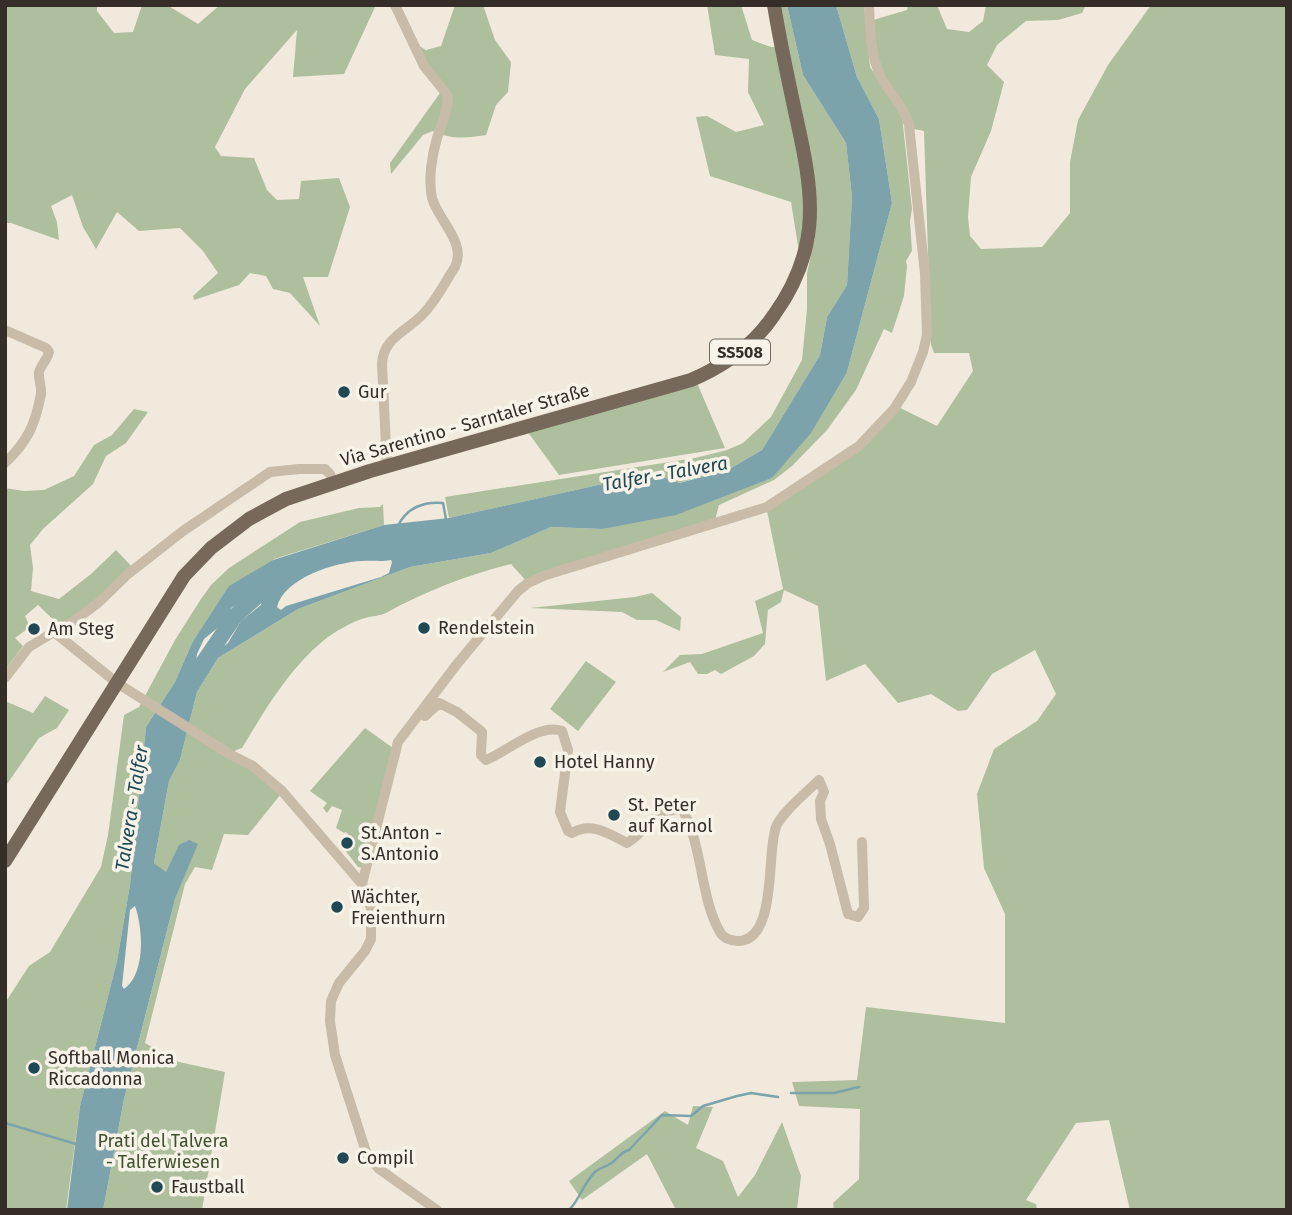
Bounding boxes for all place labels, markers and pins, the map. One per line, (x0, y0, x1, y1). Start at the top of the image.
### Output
place label: Gur (358, 381, 387, 403)
marker: Gur (336, 384, 352, 400)
place label: Rendelstein (438, 617, 535, 639)
place label: Am Steg (48, 618, 114, 640)
marker: Rendelstein (416, 620, 432, 636)
marker: Am Steg (26, 621, 42, 637)
place label: Hotel Hanny (554, 751, 655, 773)
marker: Hotel Hanny (532, 754, 548, 770)
place label: St. Peter auf Karnol (628, 794, 713, 837)
marker: St. Peter auf Karnol (606, 807, 622, 823)
place label: St.Anton - S.Antonio (361, 822, 442, 865)
marker: St.Anton - S.Antonio (339, 835, 355, 851)
place label: Wächter, Freienthurn (351, 886, 446, 929)
marker: Wächter, Freienthurn (329, 899, 345, 915)
place label: Softball Monica Riccadonna (48, 1047, 175, 1090)
marker: Softball Monica Riccadonna (26, 1060, 42, 1076)
place label: Compil (357, 1147, 414, 1169)
marker: Compil (335, 1150, 351, 1166)
place label: Faustball (171, 1176, 245, 1198)
marker: Faustball (149, 1179, 165, 1195)

